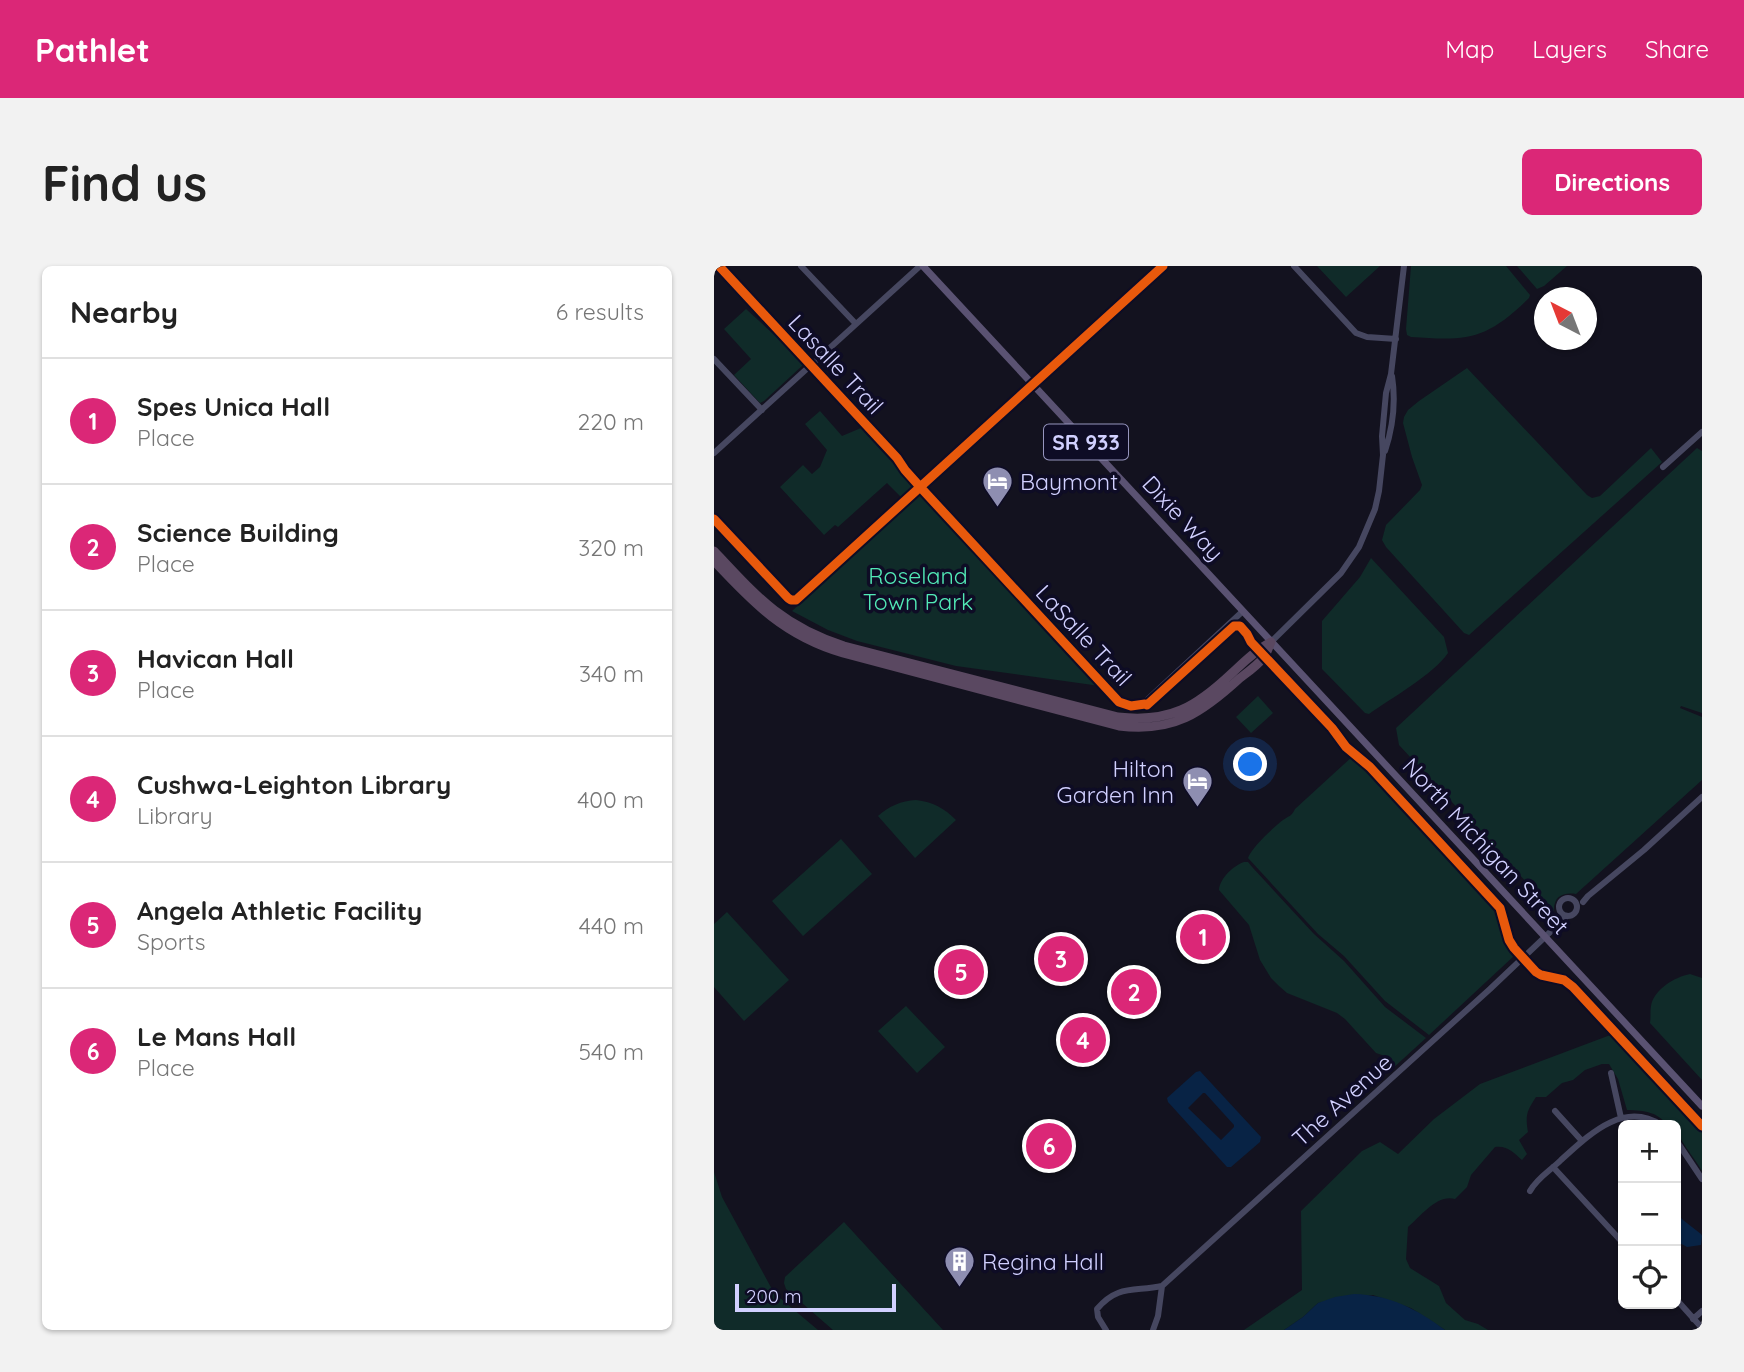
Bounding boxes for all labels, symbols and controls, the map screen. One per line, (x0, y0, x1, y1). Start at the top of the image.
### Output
text: Pathlet (35, 29, 150, 70)
text: Map (1445, 34, 1494, 64)
text: Layers (1532, 34, 1607, 64)
text: Share (1645, 34, 1709, 64)
button: Directions (1522, 149, 1702, 215)
text: Find us (42, 152, 207, 213)
north arrow (1534, 287, 1597, 350)
text: Nearby (70, 293, 178, 331)
text: 6 results (556, 297, 644, 326)
street label: Lasalle Trail (782, 308, 890, 420)
text: Spes Unica Hall (137, 390, 330, 423)
text: 1 (89, 407, 97, 436)
text: 220 m (578, 407, 644, 436)
text: Place (137, 423, 195, 452)
road number: SR 933 (1044, 424, 1128, 460)
hotel icon: Baymont (980, 464, 1014, 508)
place label: Baymont (1020, 467, 1118, 496)
street label: Dixie Way (1136, 469, 1230, 567)
text: Science Building (137, 516, 339, 549)
text: 2 (86, 533, 100, 562)
text: 320 m (578, 533, 644, 562)
text: Place (137, 549, 195, 578)
park label: Roseland Town Park (863, 561, 973, 616)
street label: LaSalle Trail (1030, 578, 1138, 692)
text: Havican Hall (137, 642, 294, 675)
text: 3 (87, 659, 99, 688)
text: 340 m (579, 659, 644, 688)
text: Place (137, 675, 195, 704)
your location (1233, 747, 1267, 781)
street label: North Michigan Street (1397, 752, 1576, 941)
place label: Hilton Garden Inn (1057, 754, 1174, 809)
hotel icon: Hilton Garden Inn (1180, 764, 1214, 808)
text: Cushwa-Leighton Library (137, 768, 451, 801)
text: 4 (86, 785, 100, 814)
text: 400 m (577, 785, 644, 814)
text: Library (137, 801, 213, 830)
text: Angela Athletic Facility (137, 894, 422, 927)
text: 5 (86, 911, 100, 940)
text: 440 m (579, 911, 644, 940)
pin: 1 (1180, 911, 1226, 963)
text: Sports (137, 927, 206, 956)
pin: 3 (1038, 933, 1084, 985)
pin: 5 (938, 946, 984, 998)
pin: 2 (1111, 966, 1157, 1018)
pin: 4 (1060, 1014, 1106, 1066)
text: Le Mans Hall (137, 1020, 296, 1053)
text: 6 (87, 1037, 99, 1066)
text: 540 m (578, 1037, 644, 1066)
street label: The Avenue (1286, 1047, 1398, 1153)
text: Place (137, 1053, 195, 1082)
pin: 6 (1026, 1120, 1072, 1172)
map controls (1618, 1120, 1681, 1309)
button: + (1618, 1120, 1681, 1183)
button: − (1618, 1183, 1681, 1246)
building icon: Regina Hall (942, 1244, 976, 1288)
button: locate (1618, 1246, 1681, 1309)
place label: Regina Hall (982, 1247, 1104, 1276)
scale bar (735, 1281, 896, 1313)
text: 200 m (746, 1284, 802, 1308)

